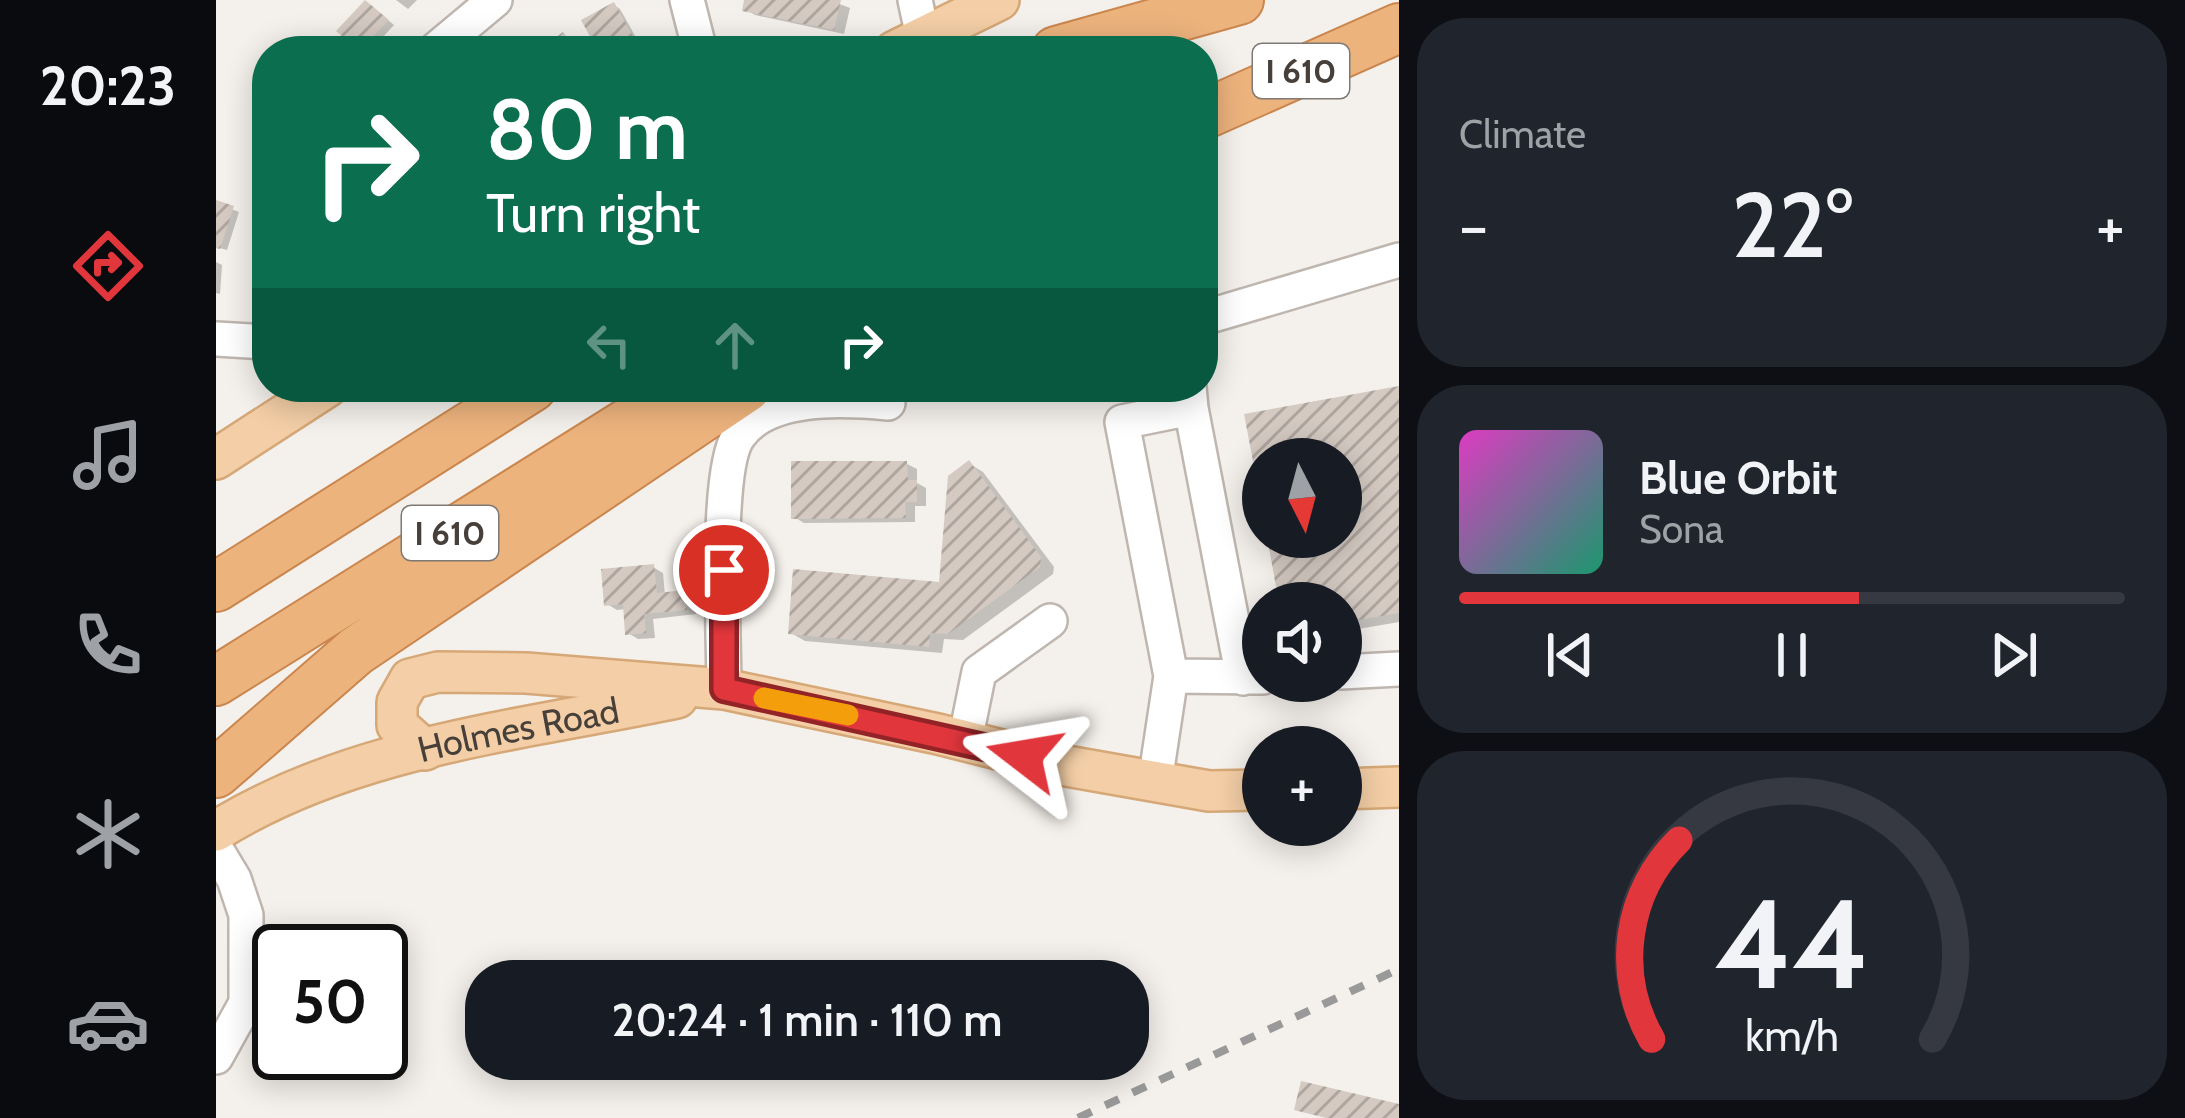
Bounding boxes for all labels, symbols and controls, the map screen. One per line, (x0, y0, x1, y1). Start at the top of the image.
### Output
road number: I 610 (1253, 44, 1349, 98)
text: 20:23 (40, 53, 176, 119)
text: 80 m (486, 78, 688, 180)
icon: right (288, 84, 444, 240)
text: Climate (1459, 110, 1586, 158)
text: 22° (1732, 170, 1852, 280)
text: Turn right (486, 180, 700, 246)
text: − (1459, 185, 1488, 266)
text: + (2096, 185, 2125, 266)
icon: directions (66, 224, 150, 308)
icon: left (576, 312, 642, 378)
icon: ahead (702, 312, 768, 378)
icon: right (828, 312, 894, 378)
icon: music (66, 413, 150, 497)
north arrow (1242, 438, 1362, 558)
map controls (1242, 438, 1362, 846)
text: Blue Orbit (1639, 451, 1837, 505)
text: Sona (1639, 505, 1724, 553)
road number: I 610 (402, 506, 498, 560)
pin (673, 519, 775, 621)
icon: arrive (691, 537, 757, 603)
button: sound (1242, 582, 1362, 702)
icon: phone (66, 603, 150, 687)
icon: previous (1537, 622, 1603, 688)
icon: pause (1759, 622, 1825, 688)
icon: next (1981, 622, 2047, 688)
street label: Holmes Road (413, 688, 623, 771)
position arrow (961, 693, 1087, 819)
button: + (1242, 726, 1362, 846)
icon: climate (66, 792, 150, 876)
text: 44 (1714, 868, 1869, 1019)
speed limit sign: 50 (252, 924, 408, 1080)
icon: car (66, 981, 150, 1065)
text: 20:24 · 1 min · 110 m (611, 993, 1003, 1047)
text: km/h (1745, 1009, 1839, 1061)

